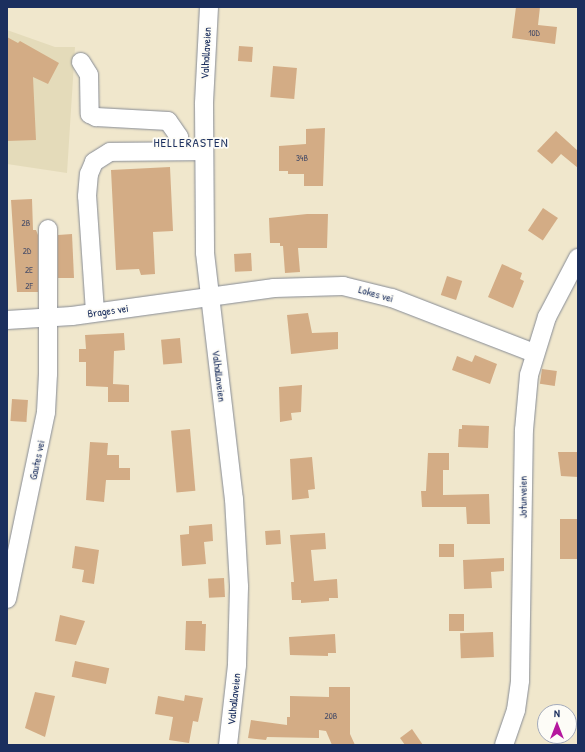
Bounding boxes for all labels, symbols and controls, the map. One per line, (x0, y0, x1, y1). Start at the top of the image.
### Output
street label: Valhallaveien (198, 27, 214, 79)
house number: 10D (528, 28, 540, 38)
district label: HELLERASTEN (153, 134, 229, 150)
house number: 34B (296, 153, 308, 163)
house number: 2B (22, 218, 30, 228)
house number: 2D (23, 246, 31, 256)
house number: 2E (25, 265, 33, 275)
house number: 2F (25, 281, 33, 291)
street label: Lokes vei (357, 283, 395, 305)
street label: Brages vei (87, 302, 129, 320)
street label: Valhallaveien (209, 349, 229, 403)
street label: Gautes vei (26, 439, 48, 481)
street label: Jotunveien (516, 476, 530, 518)
street label: Valhallaveien (225, 672, 243, 726)
north arrow (537, 704, 577, 744)
text: N (554, 706, 560, 720)
house number: 20B (325, 711, 337, 721)

